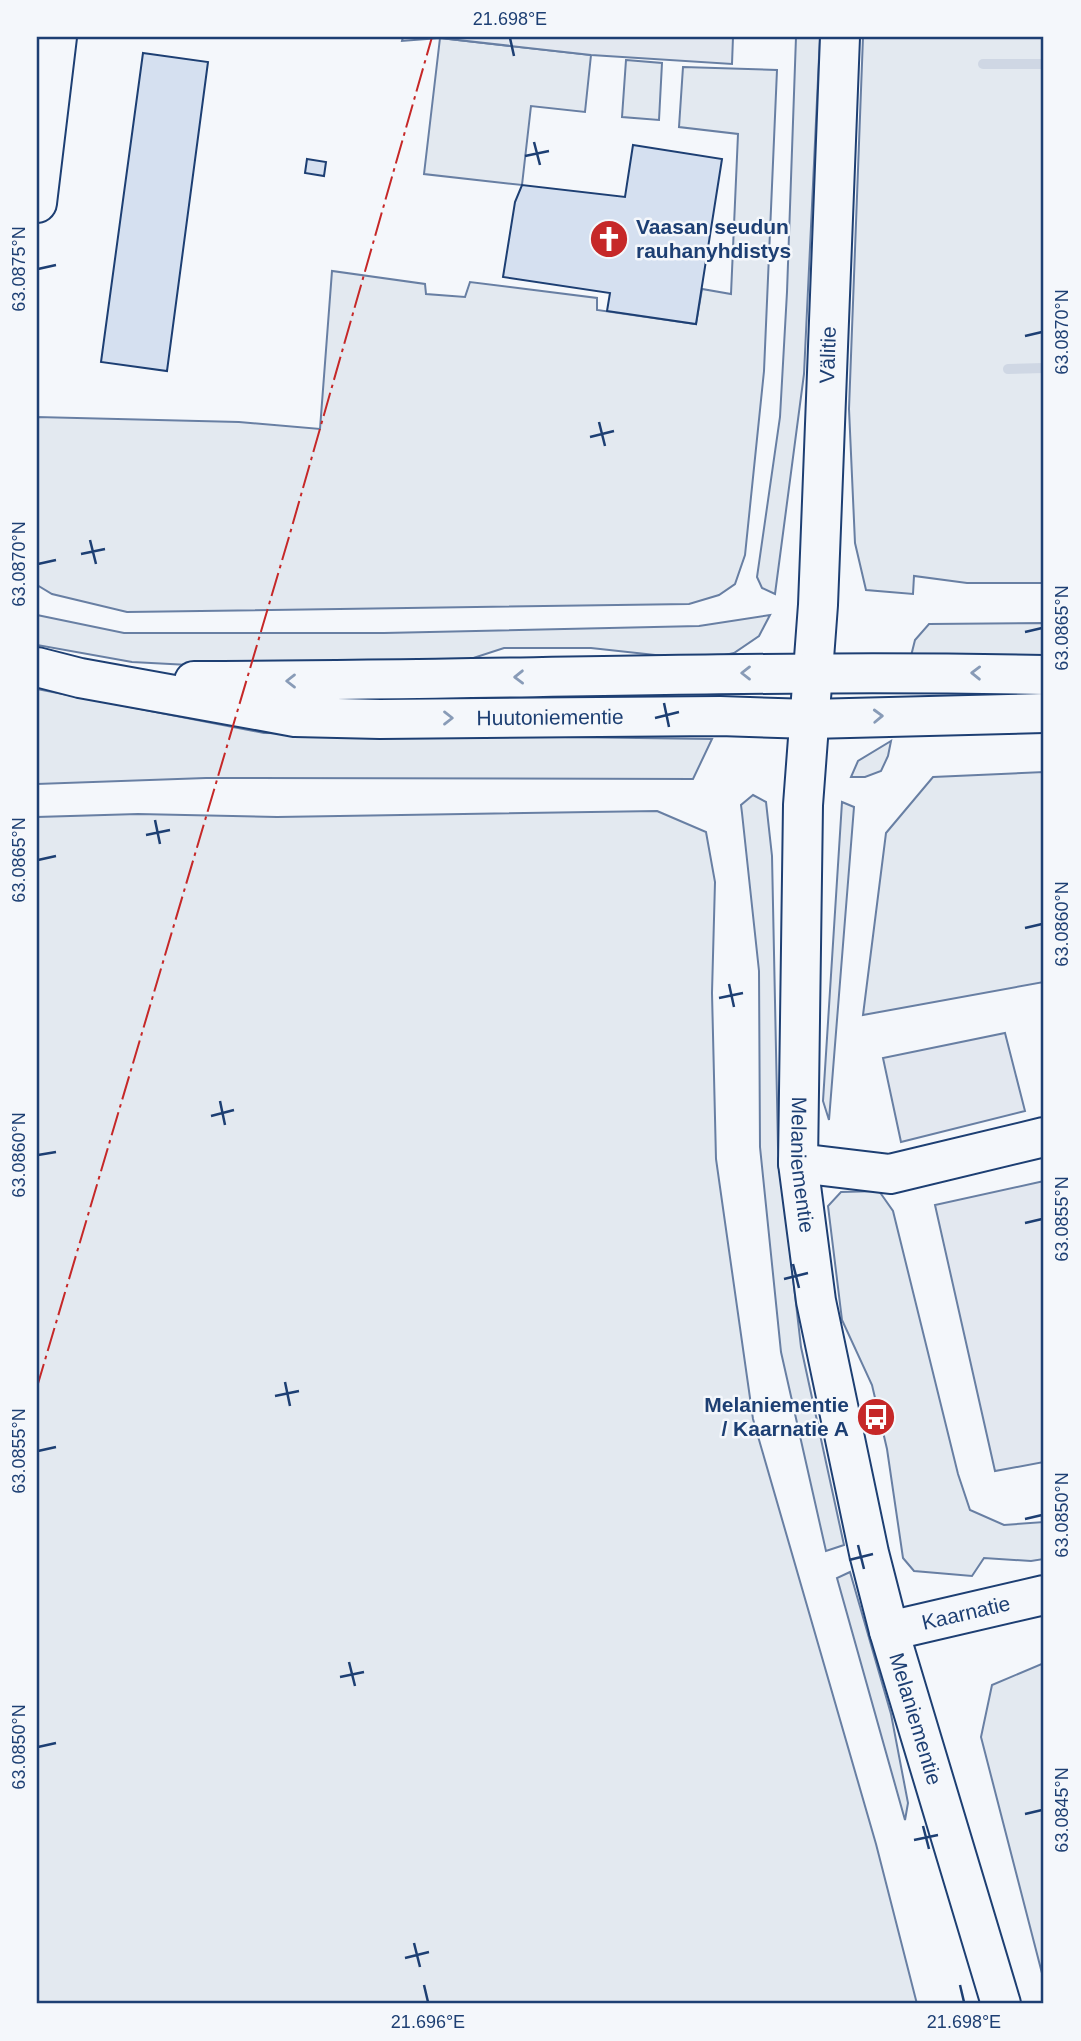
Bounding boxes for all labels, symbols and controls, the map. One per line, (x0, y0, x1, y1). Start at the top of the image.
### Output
text: 21.698°E (473, 9, 547, 29)
place label: Vaasan seudun rauhanyhdistys (636, 215, 791, 262)
church icon: Vaasan seudun rauhanyhdistys (588, 218, 630, 260)
text: 63.0875°N (9, 226, 29, 312)
text: 63.0870°N (1052, 289, 1072, 375)
street label: Välitie (815, 326, 840, 384)
text: 63.0870°N (9, 521, 29, 607)
text: 63.0865°N (1052, 585, 1072, 671)
one-way arrow (740, 665, 751, 681)
one-way arrow (970, 665, 981, 681)
one-way arrow (513, 670, 524, 685)
one-way arrow (285, 673, 296, 689)
street label: Huutoniementie (476, 705, 624, 729)
one-way arrow (873, 709, 884, 724)
one-way arrow (444, 710, 454, 726)
text: 63.0865°N (9, 817, 29, 903)
text: 63.0860°N (1052, 881, 1072, 967)
street label: Melaniementie (787, 1096, 819, 1234)
text: 63.0860°N (9, 1112, 29, 1198)
text: 63.0855°N (1052, 1176, 1072, 1262)
place label: Melaniementie / Kaarnatie A (704, 1393, 849, 1440)
bus stop icon: Melaniementie / Kaarnatie A (855, 1396, 897, 1438)
text: 63.0855°N (9, 1408, 29, 1494)
text: 63.0850°N (1052, 1472, 1072, 1558)
street label: Kaarnatie (919, 1591, 1012, 1634)
street label: Melaniementie (885, 1650, 947, 1788)
text: 63.0850°N (9, 1704, 29, 1790)
text: 63.0845°N (1052, 1767, 1072, 1853)
text: 21.696°E (391, 2012, 465, 2032)
text: 21.698°E (927, 2012, 1001, 2032)

